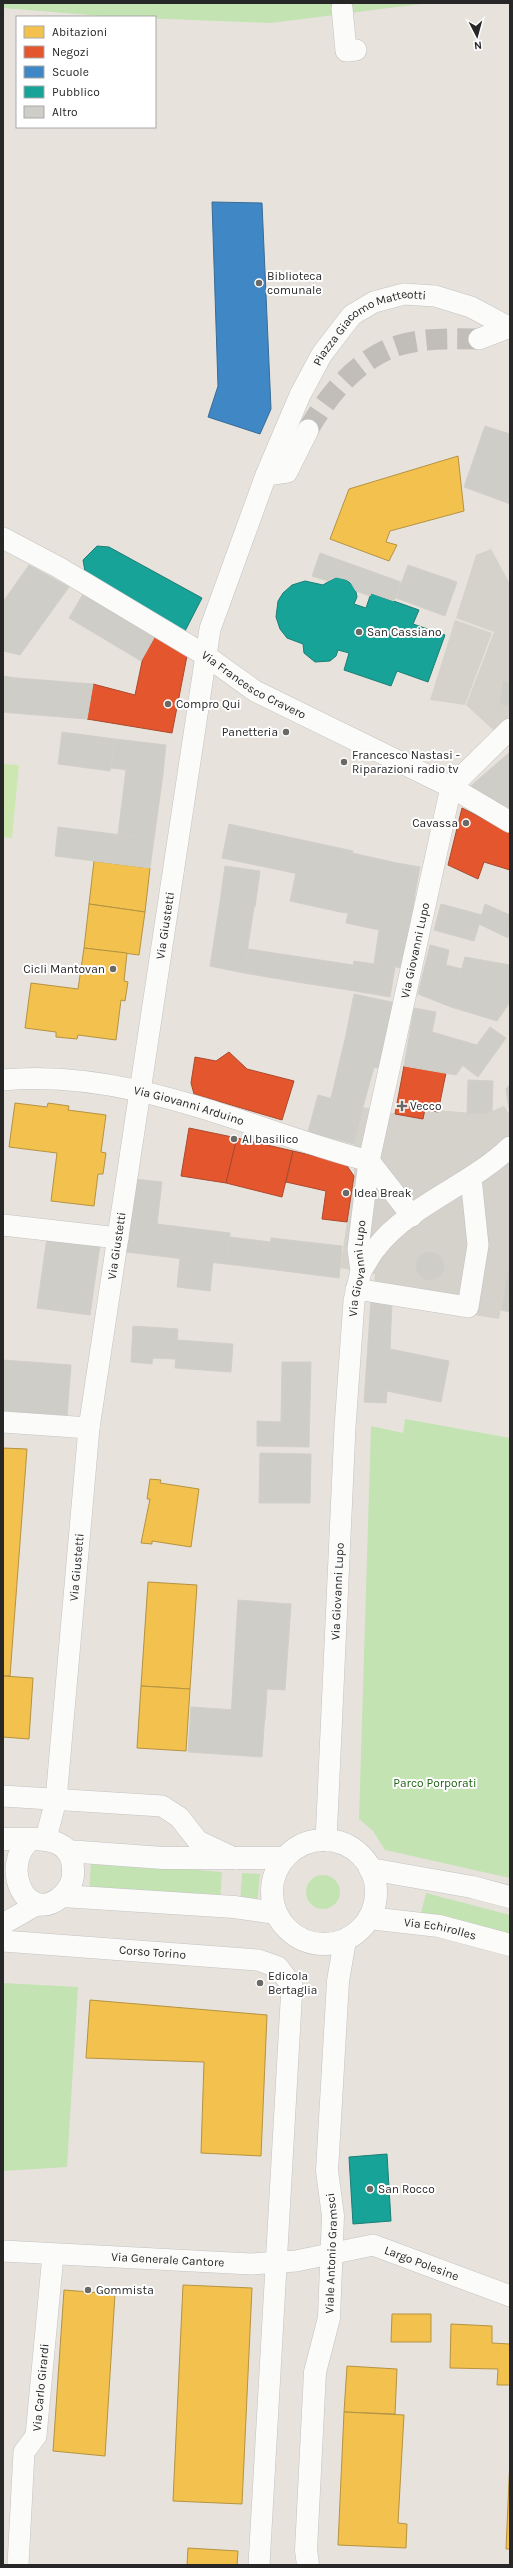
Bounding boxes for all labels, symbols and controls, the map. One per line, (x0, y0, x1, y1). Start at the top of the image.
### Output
legend (16, 16, 156, 128)
north arrow (457, 16, 497, 56)
text: Abitazioni (52, 25, 107, 39)
text: N (473, 39, 483, 52)
text: Negozi (52, 45, 89, 59)
text: Scuole (52, 65, 89, 79)
text: Pubblico (52, 85, 100, 99)
text: Altro (52, 105, 78, 119)
place label: Biblioteca comunale (267, 269, 322, 297)
marker: Biblioteca comunale (254, 278, 264, 288)
street label: Piazza Giacomo Matteotti (310, 286, 427, 368)
place label: San Cassiano (367, 625, 442, 639)
marker: San Cassiano (354, 627, 364, 637)
street label: Via Francesco Cravero (199, 648, 308, 722)
place label: Compro Qui (176, 697, 241, 711)
marker: Compro Qui (163, 699, 173, 709)
place label: Panetteria (222, 725, 278, 739)
marker: Panetteria (281, 727, 291, 737)
place label: Francesco Nastasi - Riparazioni radio tv (352, 748, 460, 776)
marker: Francesco Nastasi - Riparazioni radio tv (339, 757, 349, 767)
place label: Cavassa (412, 816, 458, 830)
marker: Cavassa (461, 818, 471, 828)
street label: Via Giustetti (153, 891, 177, 960)
street label: Via Giovanni Lupo (398, 901, 432, 1000)
place label: Cicli Mantovan (23, 962, 105, 976)
marker: Cicli Mantovan (108, 964, 118, 974)
street label: Via Giovanni Arduino (132, 1083, 246, 1128)
place label: Vecco (410, 1099, 441, 1113)
marker: Vecco (397, 1101, 407, 1111)
place label: Al basilico (242, 1132, 298, 1146)
marker: Al basilico (229, 1134, 239, 1144)
place label: Idea Break (354, 1186, 412, 1200)
marker: Idea Break (341, 1188, 351, 1198)
street label: Via Giustetti (105, 1211, 129, 1281)
street label: Via Giovanni Lupo (346, 1219, 369, 1317)
street label: Via Giustetti (67, 1533, 87, 1602)
street label: Via Giovanni Lupo (328, 1542, 347, 1640)
park label: Parco Porporati (393, 1776, 477, 1790)
street label: Via Echirolles (403, 1915, 478, 1943)
street label: Corso Torino (118, 1943, 187, 1962)
place label: Edicola Bertaglia (268, 1969, 317, 1997)
marker: Edicola Bertaglia (255, 1978, 265, 1988)
place label: San Rocco (378, 2182, 435, 2196)
marker: San Rocco (365, 2184, 375, 2194)
street label: Viale Antonio Gramsci (322, 2192, 340, 2314)
street label: Largo Polesine (382, 2243, 461, 2283)
street label: Via Generale Cantore (111, 2250, 225, 2270)
place label: Gommista (96, 2283, 154, 2297)
marker: Gommista (83, 2285, 93, 2295)
street label: Via Carlo Girardi (29, 2343, 52, 2432)

